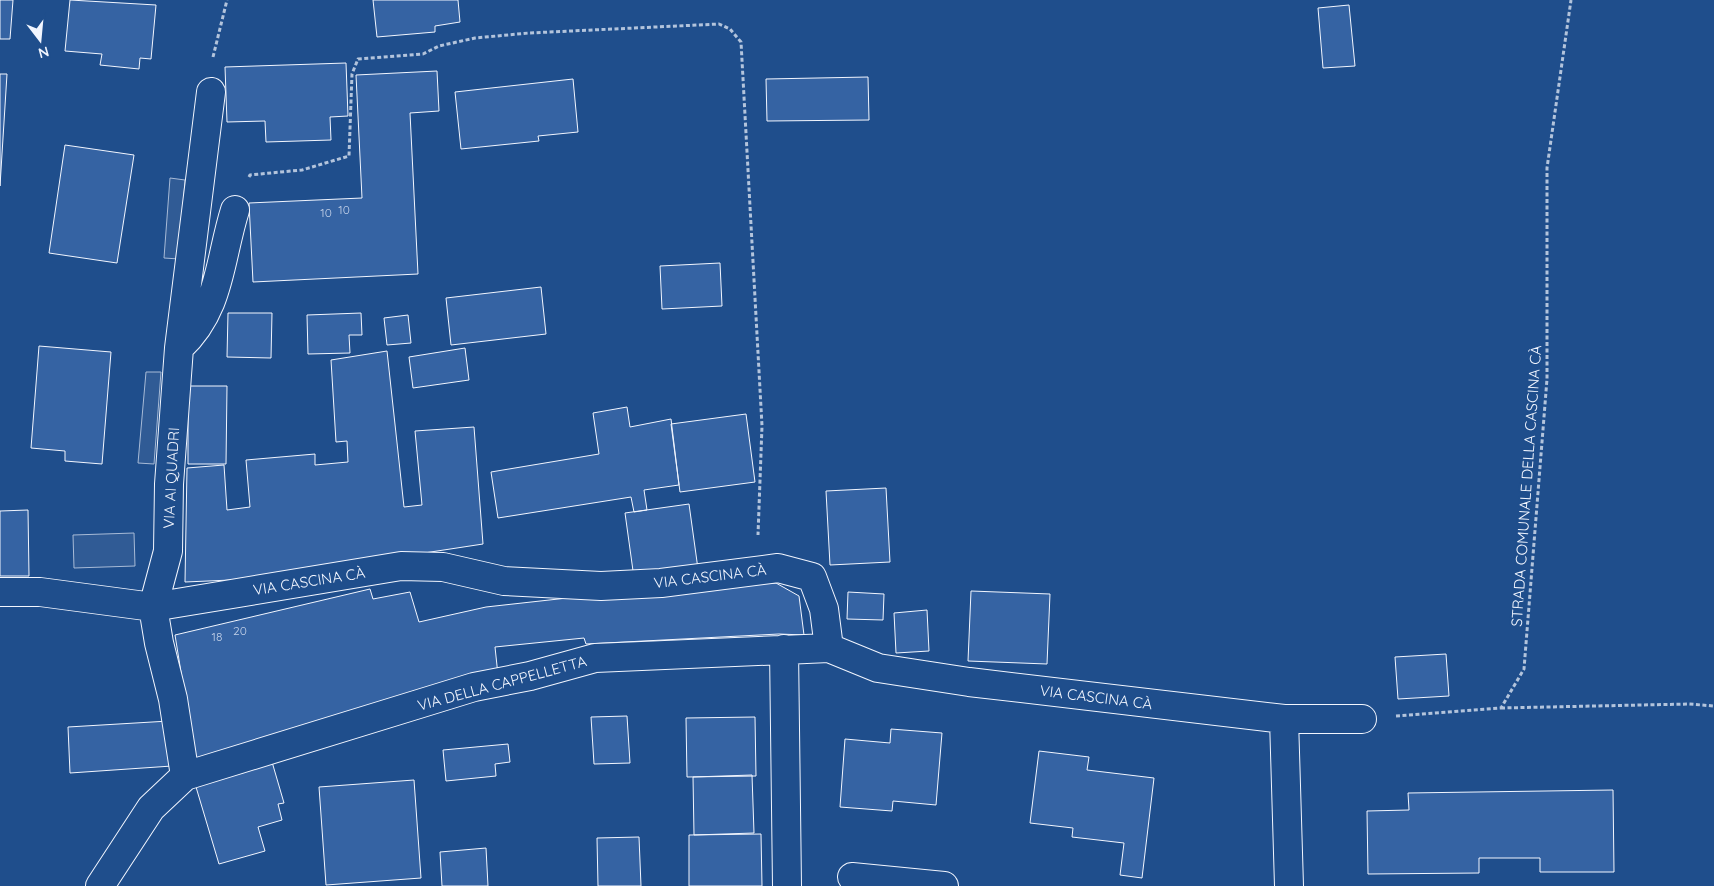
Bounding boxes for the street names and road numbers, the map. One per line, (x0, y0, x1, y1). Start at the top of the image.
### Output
street label: STRADA COMUNALE DELLA CASCINA CÀ (1507, 344, 1545, 627)
street label: VIA AI QUADRI (159, 427, 183, 529)
street label: VIA CASCINA CÀ (653, 560, 768, 592)
street label: VIA CASCINA CÀ (252, 563, 367, 599)
street label: VIA DELLA CAPPELLETTA (415, 651, 589, 715)
street label: VIA CASCINA CÀ (1039, 681, 1154, 713)

